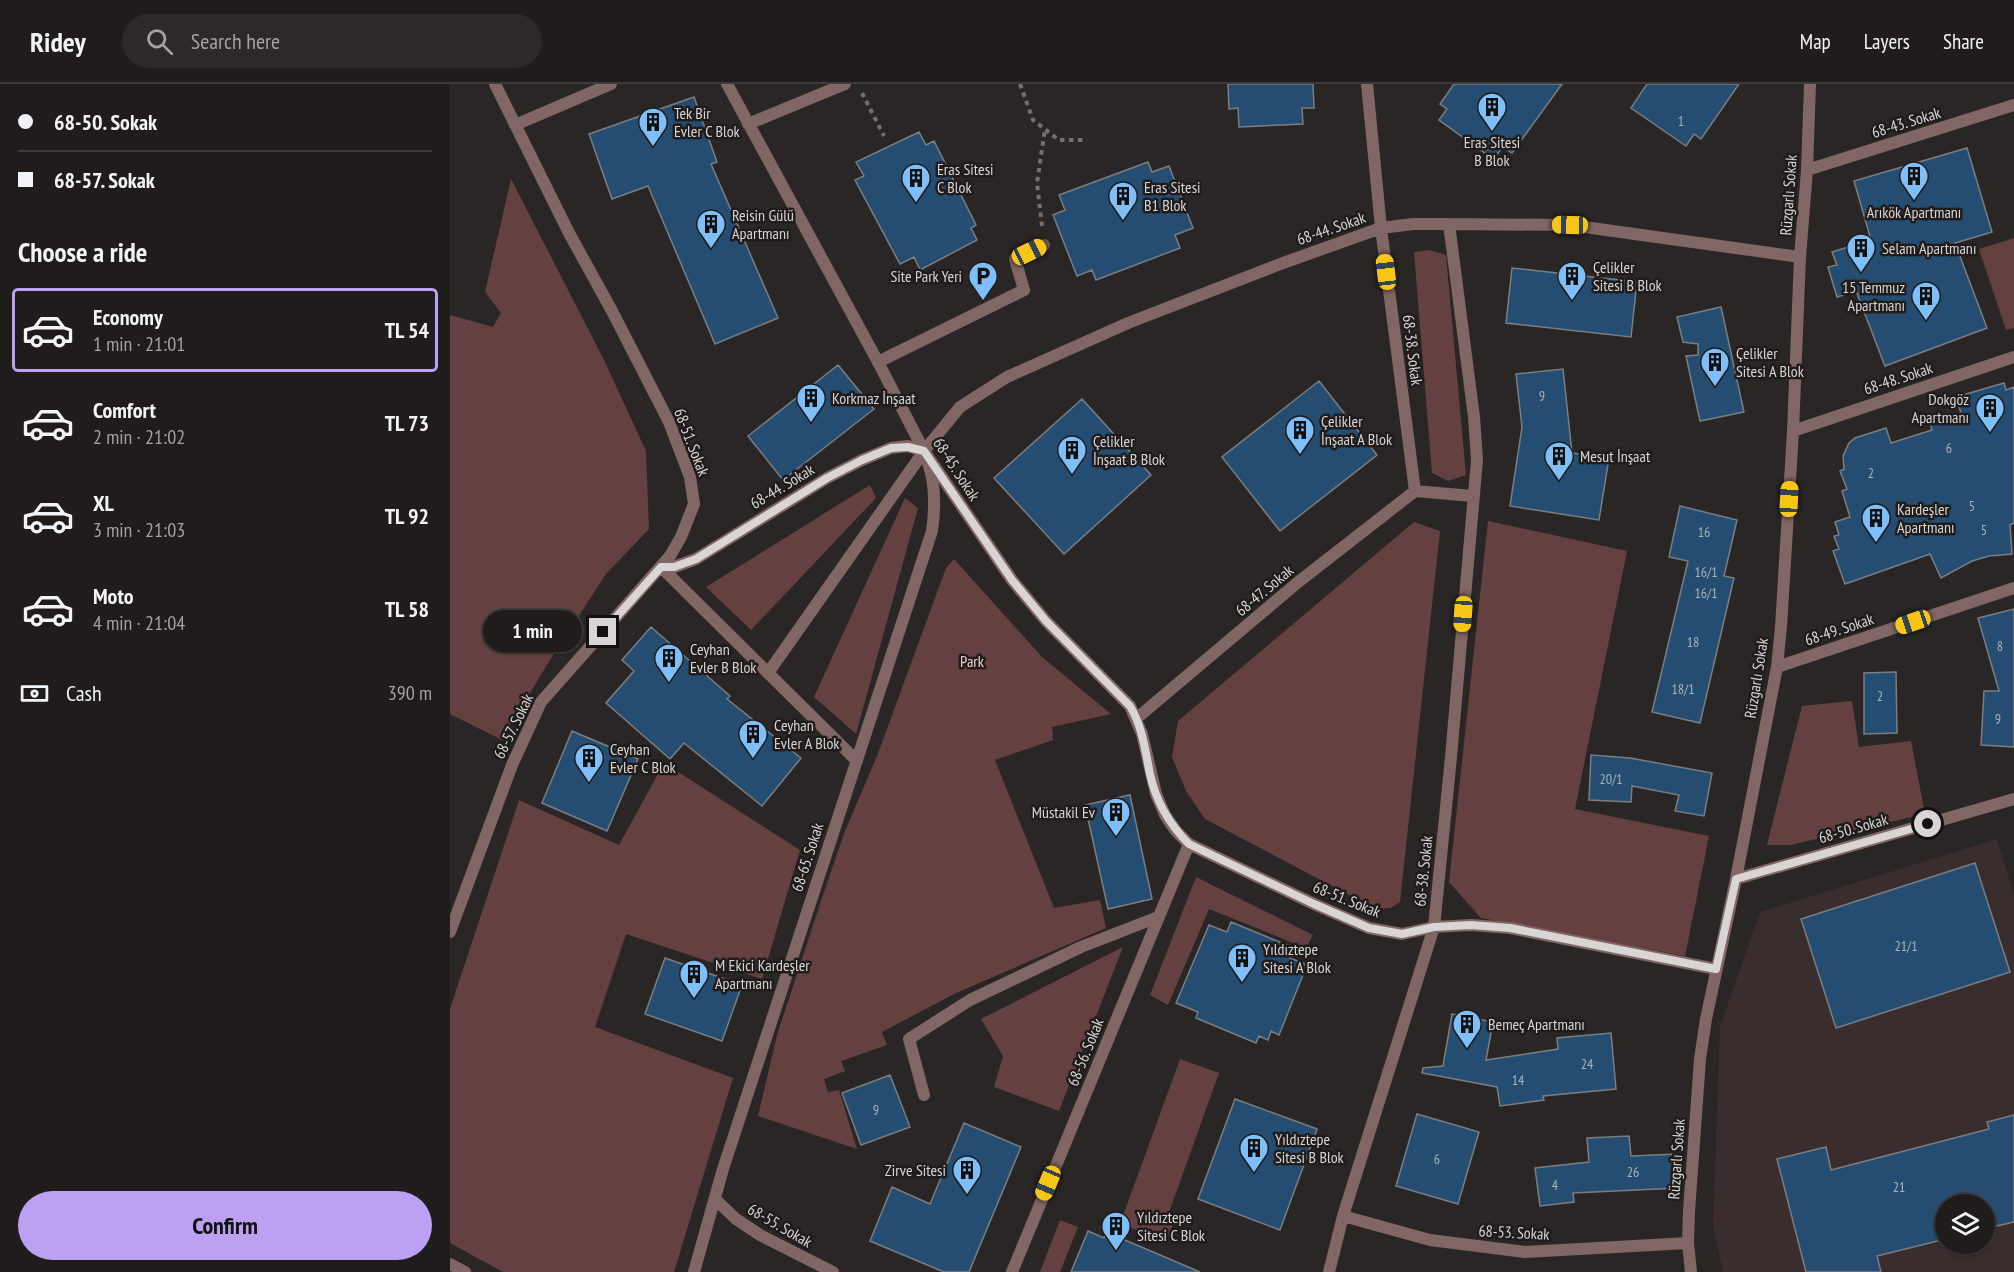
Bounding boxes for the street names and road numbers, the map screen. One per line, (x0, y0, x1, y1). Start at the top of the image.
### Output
street label: 68-43. Sokak (1869, 102, 1944, 142)
street label: Rüzgarlı Sokak (1775, 153, 1801, 236)
street label: 68-44. Sokak (1294, 207, 1369, 249)
street label: 68-38. Sokak (1399, 313, 1427, 387)
street label: 68-48. Sokak (1861, 357, 1936, 399)
street label: 68-51. Sokak (670, 405, 714, 480)
street label: 68-45. Sokak (929, 434, 985, 505)
street label: 68-44. Sokak (746, 459, 818, 513)
street label: 68-47. Sokak (1231, 559, 1298, 620)
street label: 68-49. Sokak (1802, 608, 1877, 650)
street label: Rüzgarlı Sokak (1740, 636, 1772, 720)
street label: 68-57. Sokak (489, 690, 538, 762)
street label: 68-50. Sokak (1816, 808, 1891, 847)
street label: 68-65. Sokak (786, 819, 828, 894)
street label: 68-38. Sokak (1409, 834, 1437, 907)
street label: 68-51. Sokak (1310, 876, 1384, 922)
street label: 68-56. Sokak (1062, 1015, 1108, 1089)
street label: Rüzgarlı Sokak (1663, 1117, 1689, 1200)
street label: 68-55. Sokak (744, 1199, 817, 1252)
street label: 68-53. Sokak (1478, 1220, 1551, 1244)

